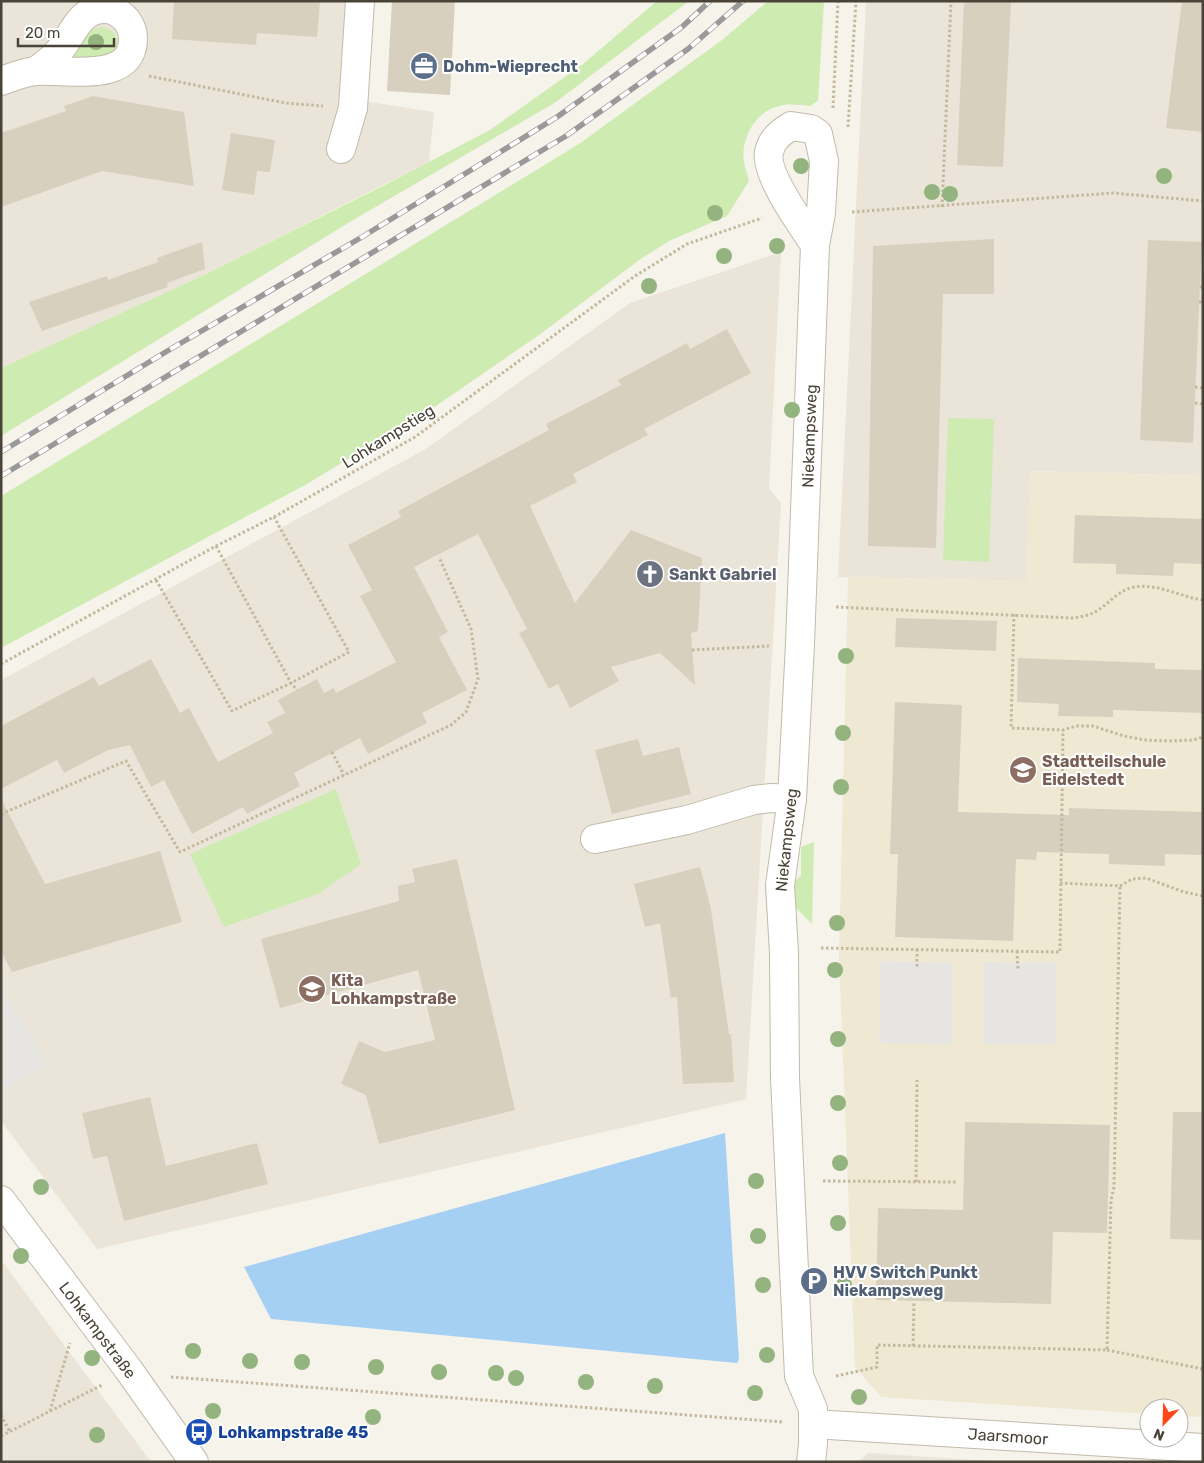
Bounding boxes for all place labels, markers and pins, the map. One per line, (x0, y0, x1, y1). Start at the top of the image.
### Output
office icon: Dohm-Wieprecht (409, 51, 439, 81)
place label: Dohm-Wieprecht (443, 57, 579, 76)
church icon: Sankt Gabriel (635, 559, 665, 589)
place label: Sankt Gabriel (669, 565, 777, 584)
place label: Stadtteilschule Eidelstedt (1042, 752, 1166, 789)
school or university icon: Stadtteilschule Eidelstedt (1008, 755, 1038, 785)
place label: Kita Lohkampstraße (331, 971, 457, 1008)
school or university icon: Kita Lohkampstraße (297, 974, 327, 1004)
place label: HVV Switch Punkt Niekampsweg (833, 1263, 978, 1300)
parking icon: HVV Switch Punkt Niekampsweg (799, 1266, 829, 1296)
bus stop icon: Lohkampstraße 45 (184, 1417, 214, 1447)
place label: Lohkampstraße 45 (218, 1423, 368, 1442)

